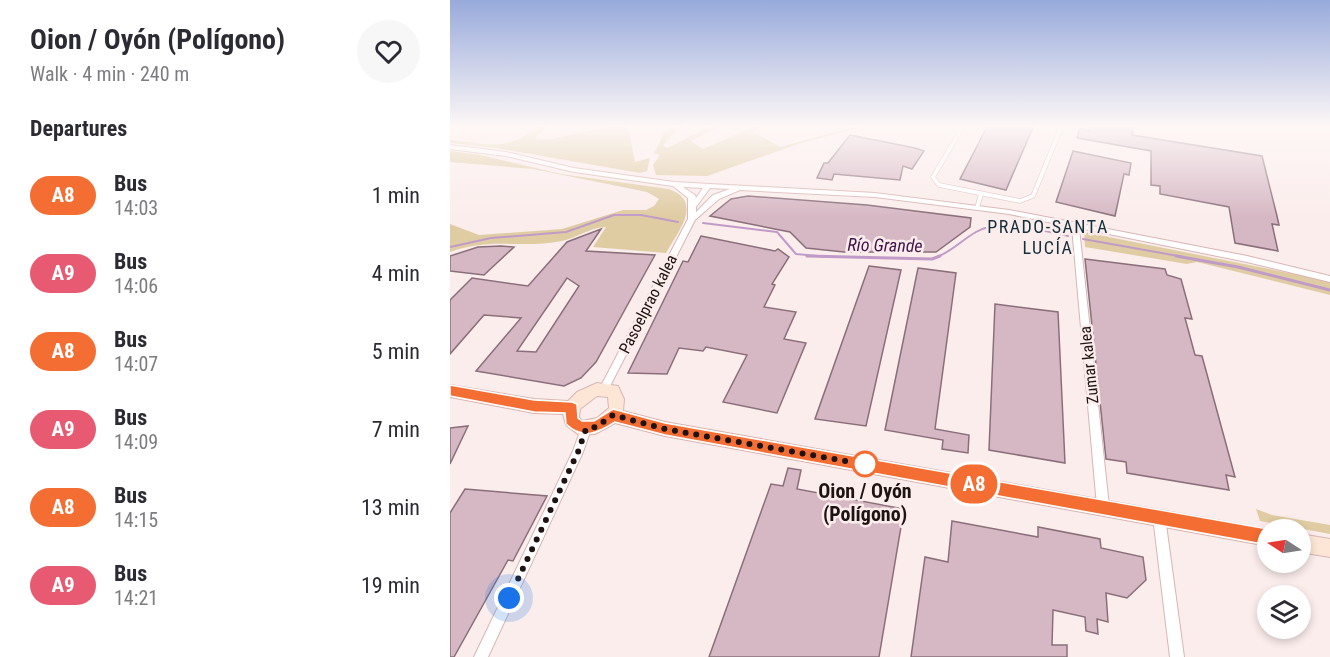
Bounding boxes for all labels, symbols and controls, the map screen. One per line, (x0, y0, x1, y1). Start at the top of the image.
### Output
button: heart (357, 20, 420, 83)
text: Oion / Oyón (Polígono) (30, 23, 285, 56)
text: Walk · 4 min · 240 m (30, 62, 189, 86)
text: Departures (30, 116, 127, 141)
text: Bus (114, 171, 147, 196)
text: A8 (51, 183, 75, 207)
text: 1 min (372, 183, 420, 208)
text: 14:03 (114, 196, 158, 220)
district label: PRADO-SANTA LUCÍA (987, 216, 1109, 258)
water label: Río Grande (847, 234, 923, 256)
text: Bus (114, 249, 147, 274)
street label: Pasoelprao kalea (615, 251, 681, 357)
text: A9 (51, 261, 75, 285)
text: 4 min (372, 261, 420, 286)
text: 14:06 (114, 274, 158, 298)
street label: Zumar kalea (1075, 325, 1103, 405)
text: Bus (114, 327, 147, 352)
text: A8 (51, 339, 75, 363)
text: 5 min (372, 339, 420, 364)
text: 14:07 (114, 352, 158, 376)
text: Bus (114, 405, 147, 430)
text: A9 (51, 417, 75, 441)
text: 7 min (372, 417, 420, 442)
text: 14:09 (114, 430, 158, 454)
marker: Oion / Oyón (Polígono) (852, 451, 878, 477)
line badge: A8 (947, 464, 1001, 504)
text: A8 (962, 472, 986, 496)
place label: Oion / Oyón (Polígono) (818, 479, 912, 526)
text: Bus (114, 483, 147, 508)
text: A8 (51, 495, 75, 519)
text: 13 min (361, 495, 420, 520)
text: 14:15 (114, 508, 158, 532)
north arrow (1257, 519, 1311, 573)
map controls (1257, 519, 1311, 639)
text: Bus (114, 561, 147, 586)
text: A9 (51, 573, 75, 597)
text: 19 min (361, 573, 420, 598)
your location (494, 583, 524, 613)
button: layers (1257, 585, 1311, 639)
text: 14:21 (114, 586, 158, 610)

